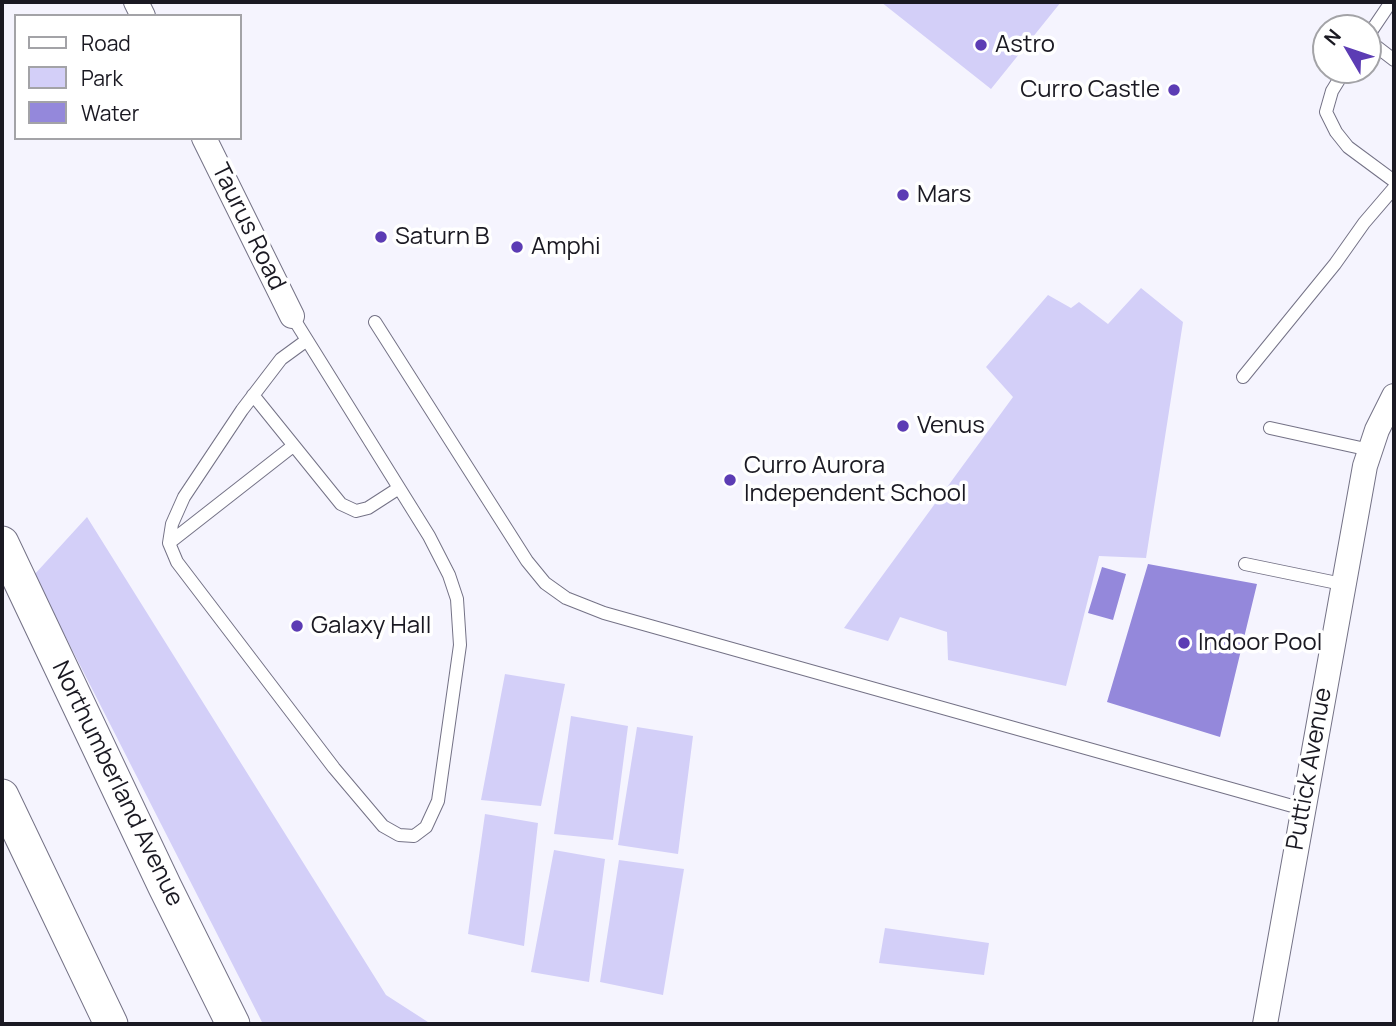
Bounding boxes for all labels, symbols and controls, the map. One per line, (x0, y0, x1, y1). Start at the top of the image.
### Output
legend (14, 14, 242, 140)
north arrow (1312, 14, 1382, 84)
text: N (1318, 24, 1347, 51)
text: Road (81, 29, 131, 57)
place label: Astro (995, 31, 1055, 59)
marker: Astro (973, 37, 989, 53)
text: Park (81, 64, 123, 92)
place label: Curro Castle (1020, 76, 1160, 104)
marker: Curro Castle (1166, 82, 1182, 98)
text: Water (81, 99, 139, 127)
street label: Taurus Road (205, 159, 291, 295)
place label: Mars (917, 181, 971, 209)
marker: Mars (895, 187, 911, 203)
place label: Saturn B (395, 223, 489, 251)
marker: Saturn B (373, 229, 389, 245)
place label: Amphi (531, 233, 601, 261)
marker: Amphi (509, 239, 525, 255)
place label: Venus (917, 412, 985, 440)
marker: Venus (895, 418, 911, 434)
place label: Curro Aurora Independent School (744, 452, 967, 508)
marker: Curro Aurora Independent School (722, 472, 738, 488)
place label: Galaxy Hall (311, 612, 431, 640)
marker: Galaxy Hall (289, 618, 305, 634)
place label: Indoor Pool (1198, 629, 1322, 657)
marker: Indoor Pool (1176, 635, 1192, 651)
street label: Northumberland Avenue (45, 657, 189, 911)
street label: Puttick Avenue (1282, 686, 1338, 852)

